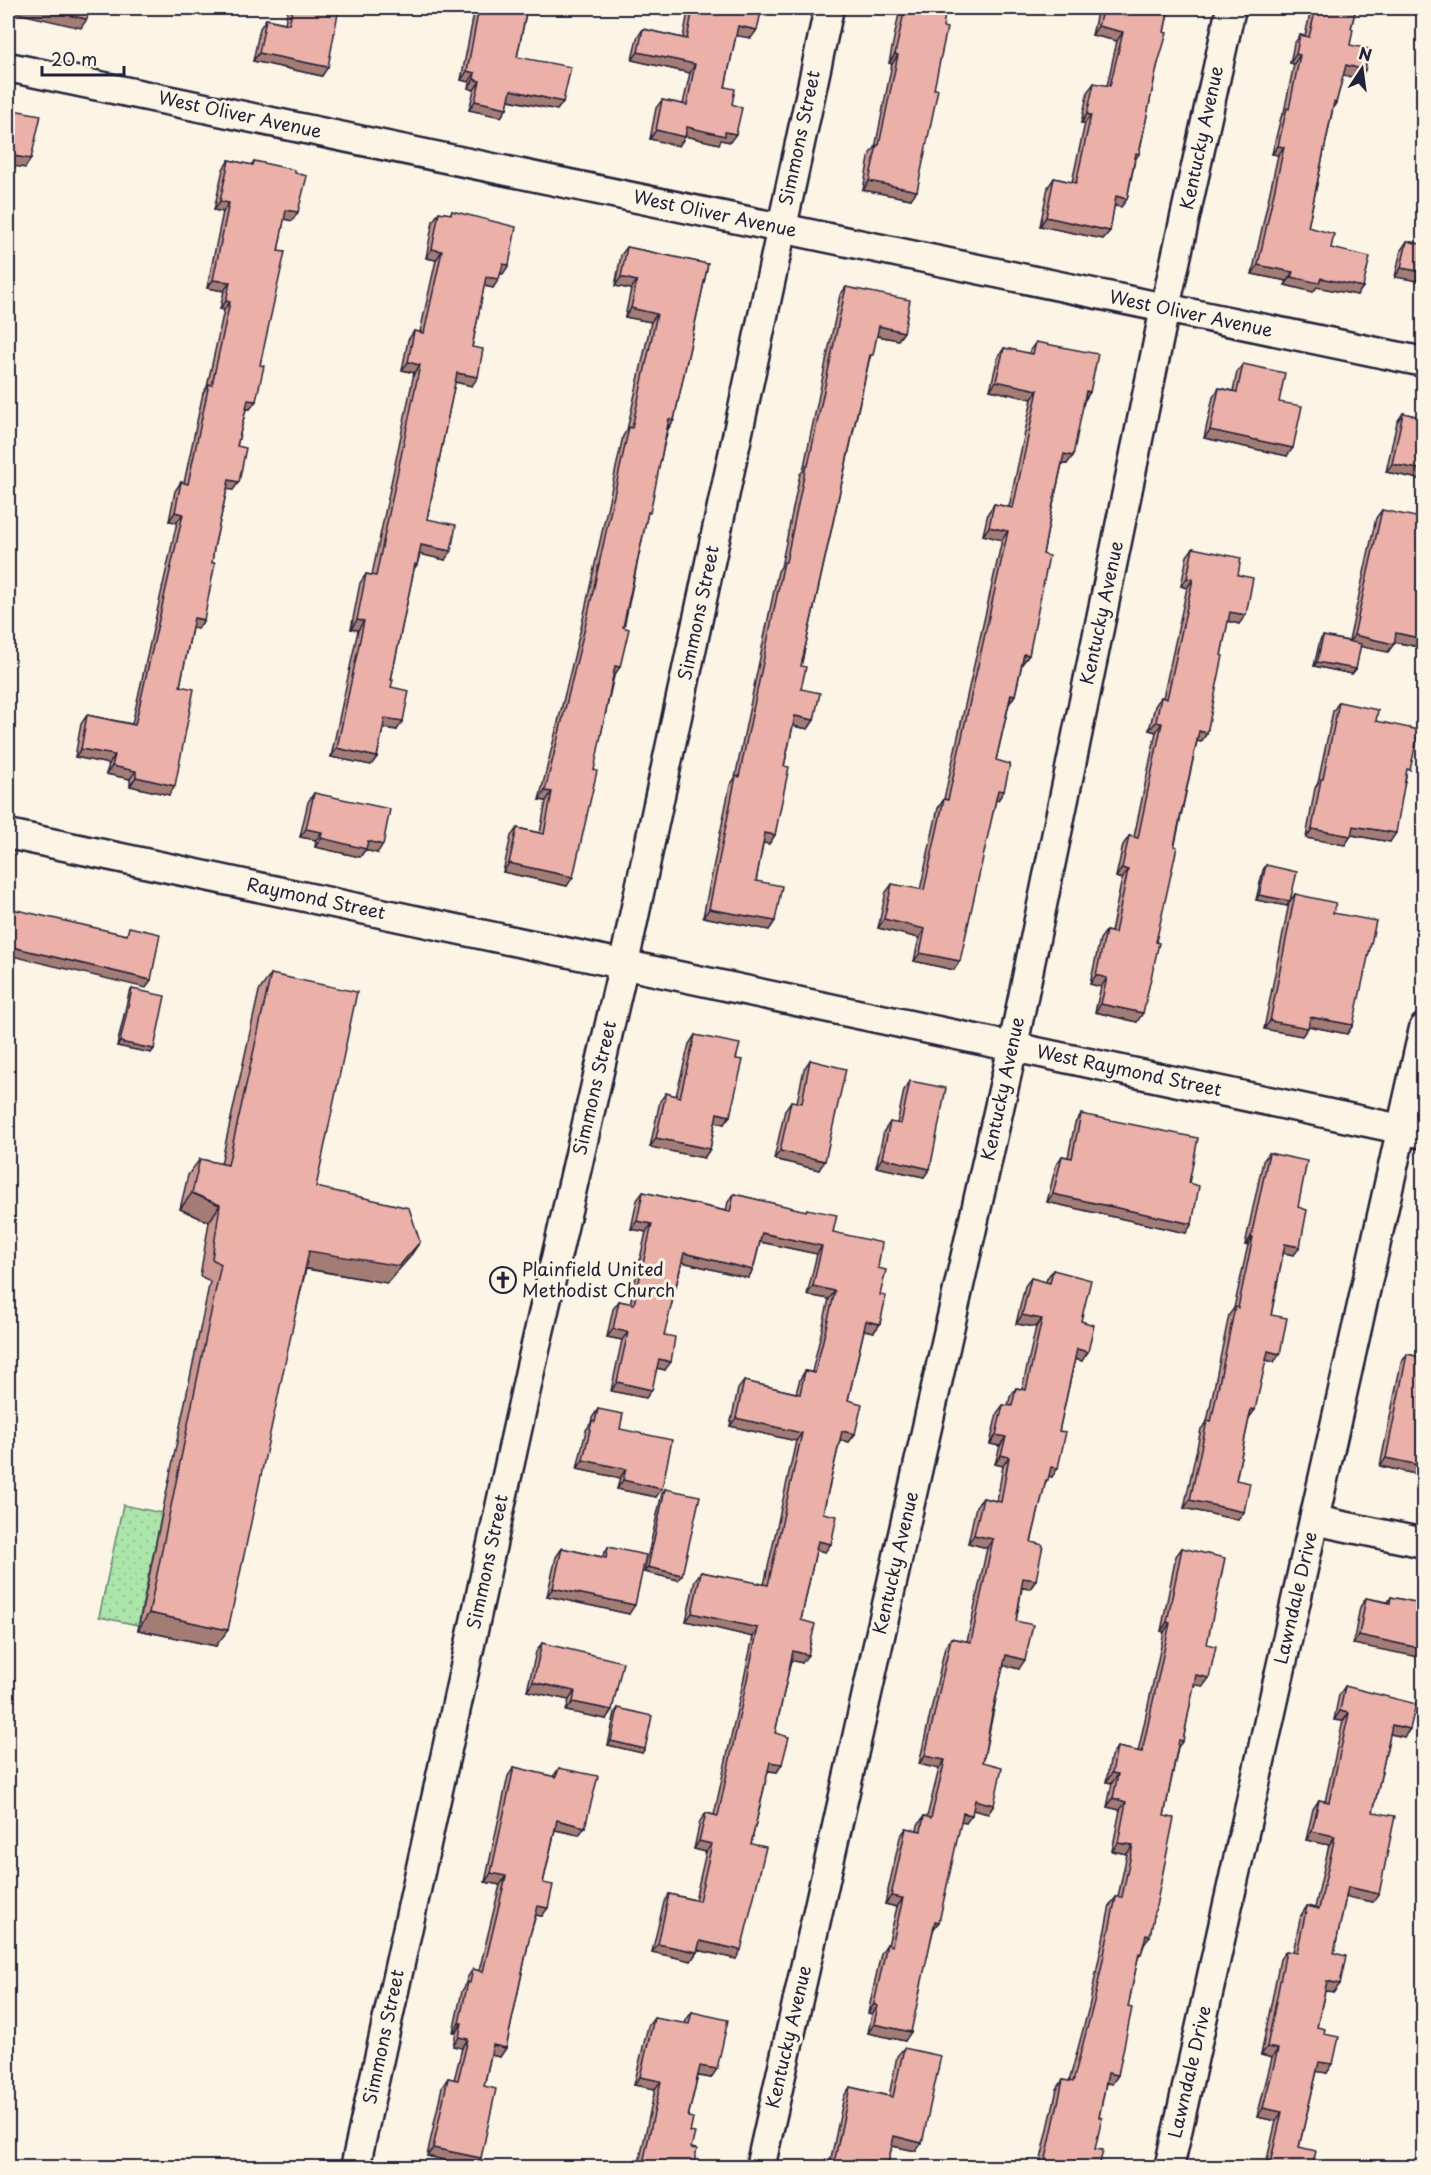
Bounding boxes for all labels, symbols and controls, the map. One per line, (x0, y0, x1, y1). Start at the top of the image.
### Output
scale bar (42, 39, 124, 77)
north arrow (1332, 39, 1392, 99)
text: N (1357, 40, 1374, 67)
text: 20 m (51, 45, 97, 72)
street label: Kentucky Avenue (1172, 63, 1229, 212)
street label: Simmons Street (771, 68, 826, 208)
street label: West Oliver Avenue (156, 83, 325, 144)
street label: West Oliver Avenue (631, 182, 800, 243)
street label: West Oliver Avenue (1107, 282, 1276, 343)
street label: Kentucky Avenue (1072, 538, 1129, 687)
street label: Simmons Street (670, 543, 725, 683)
street label: Raymond Street (245, 870, 388, 925)
street label: Kentucky Avenue (973, 1014, 1030, 1163)
street label: Simmons Street (565, 1018, 622, 1158)
street label: West Raymond Street (1034, 1037, 1224, 1102)
place label: Plainfield United Methodist Church (522, 1255, 675, 1303)
church icon: Plainfield United Methodist Church (488, 1265, 518, 1295)
street label: Kentucky Avenue (865, 1488, 924, 1637)
street label: Simmons Street (459, 1492, 514, 1632)
street label: Lawndale Drive (1266, 1529, 1323, 1667)
street label: Kentucky Avenue (758, 1962, 817, 2111)
street label: Simmons Street (355, 1967, 410, 2107)
street label: Lawndale Drive (1160, 2003, 1217, 2141)

